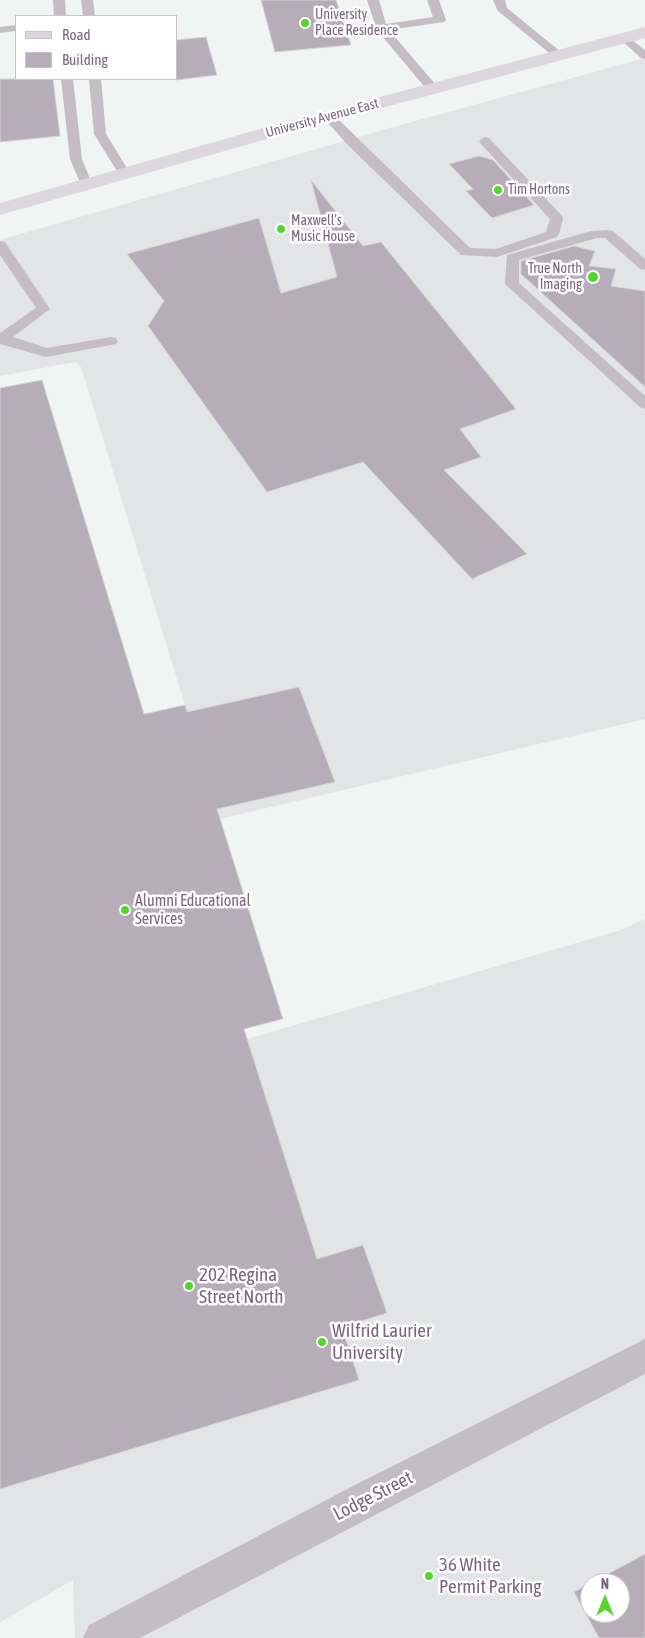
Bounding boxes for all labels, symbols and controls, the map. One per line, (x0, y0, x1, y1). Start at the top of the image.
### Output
place label: University Place Residence (315, 7, 398, 40)
legend (15, 15, 178, 80)
marker: University Place Residence (299, 17, 311, 29)
text: Road (62, 26, 91, 43)
text: Building (62, 51, 108, 68)
street label: University Avenue East (264, 95, 380, 141)
place label: Tim Hortons (508, 182, 570, 198)
marker: Tim Hortons (492, 184, 504, 196)
place label: Maxwell's Music House (291, 213, 355, 246)
marker: Maxwell's Music House (275, 223, 287, 235)
place label: True North Imaging (528, 261, 582, 294)
marker: True North Imaging (586, 270, 600, 284)
place label: Alumni Educational Services (135, 891, 251, 929)
marker: Alumni Educational Services (119, 904, 131, 916)
place label: 202 Regina Street North (199, 1264, 284, 1308)
marker: 202 Regina Street North (183, 1280, 195, 1292)
place label: Wilfrid Laurier University (332, 1320, 432, 1364)
marker: Wilfrid Laurier University (316, 1336, 328, 1348)
street label: Lodge Street (330, 1466, 416, 1526)
place label: 36 White Permit Parking (439, 1554, 541, 1598)
marker: 36 White Permit Parking (423, 1570, 435, 1582)
north arrow (580, 1573, 630, 1623)
text: N (601, 1576, 609, 1592)

